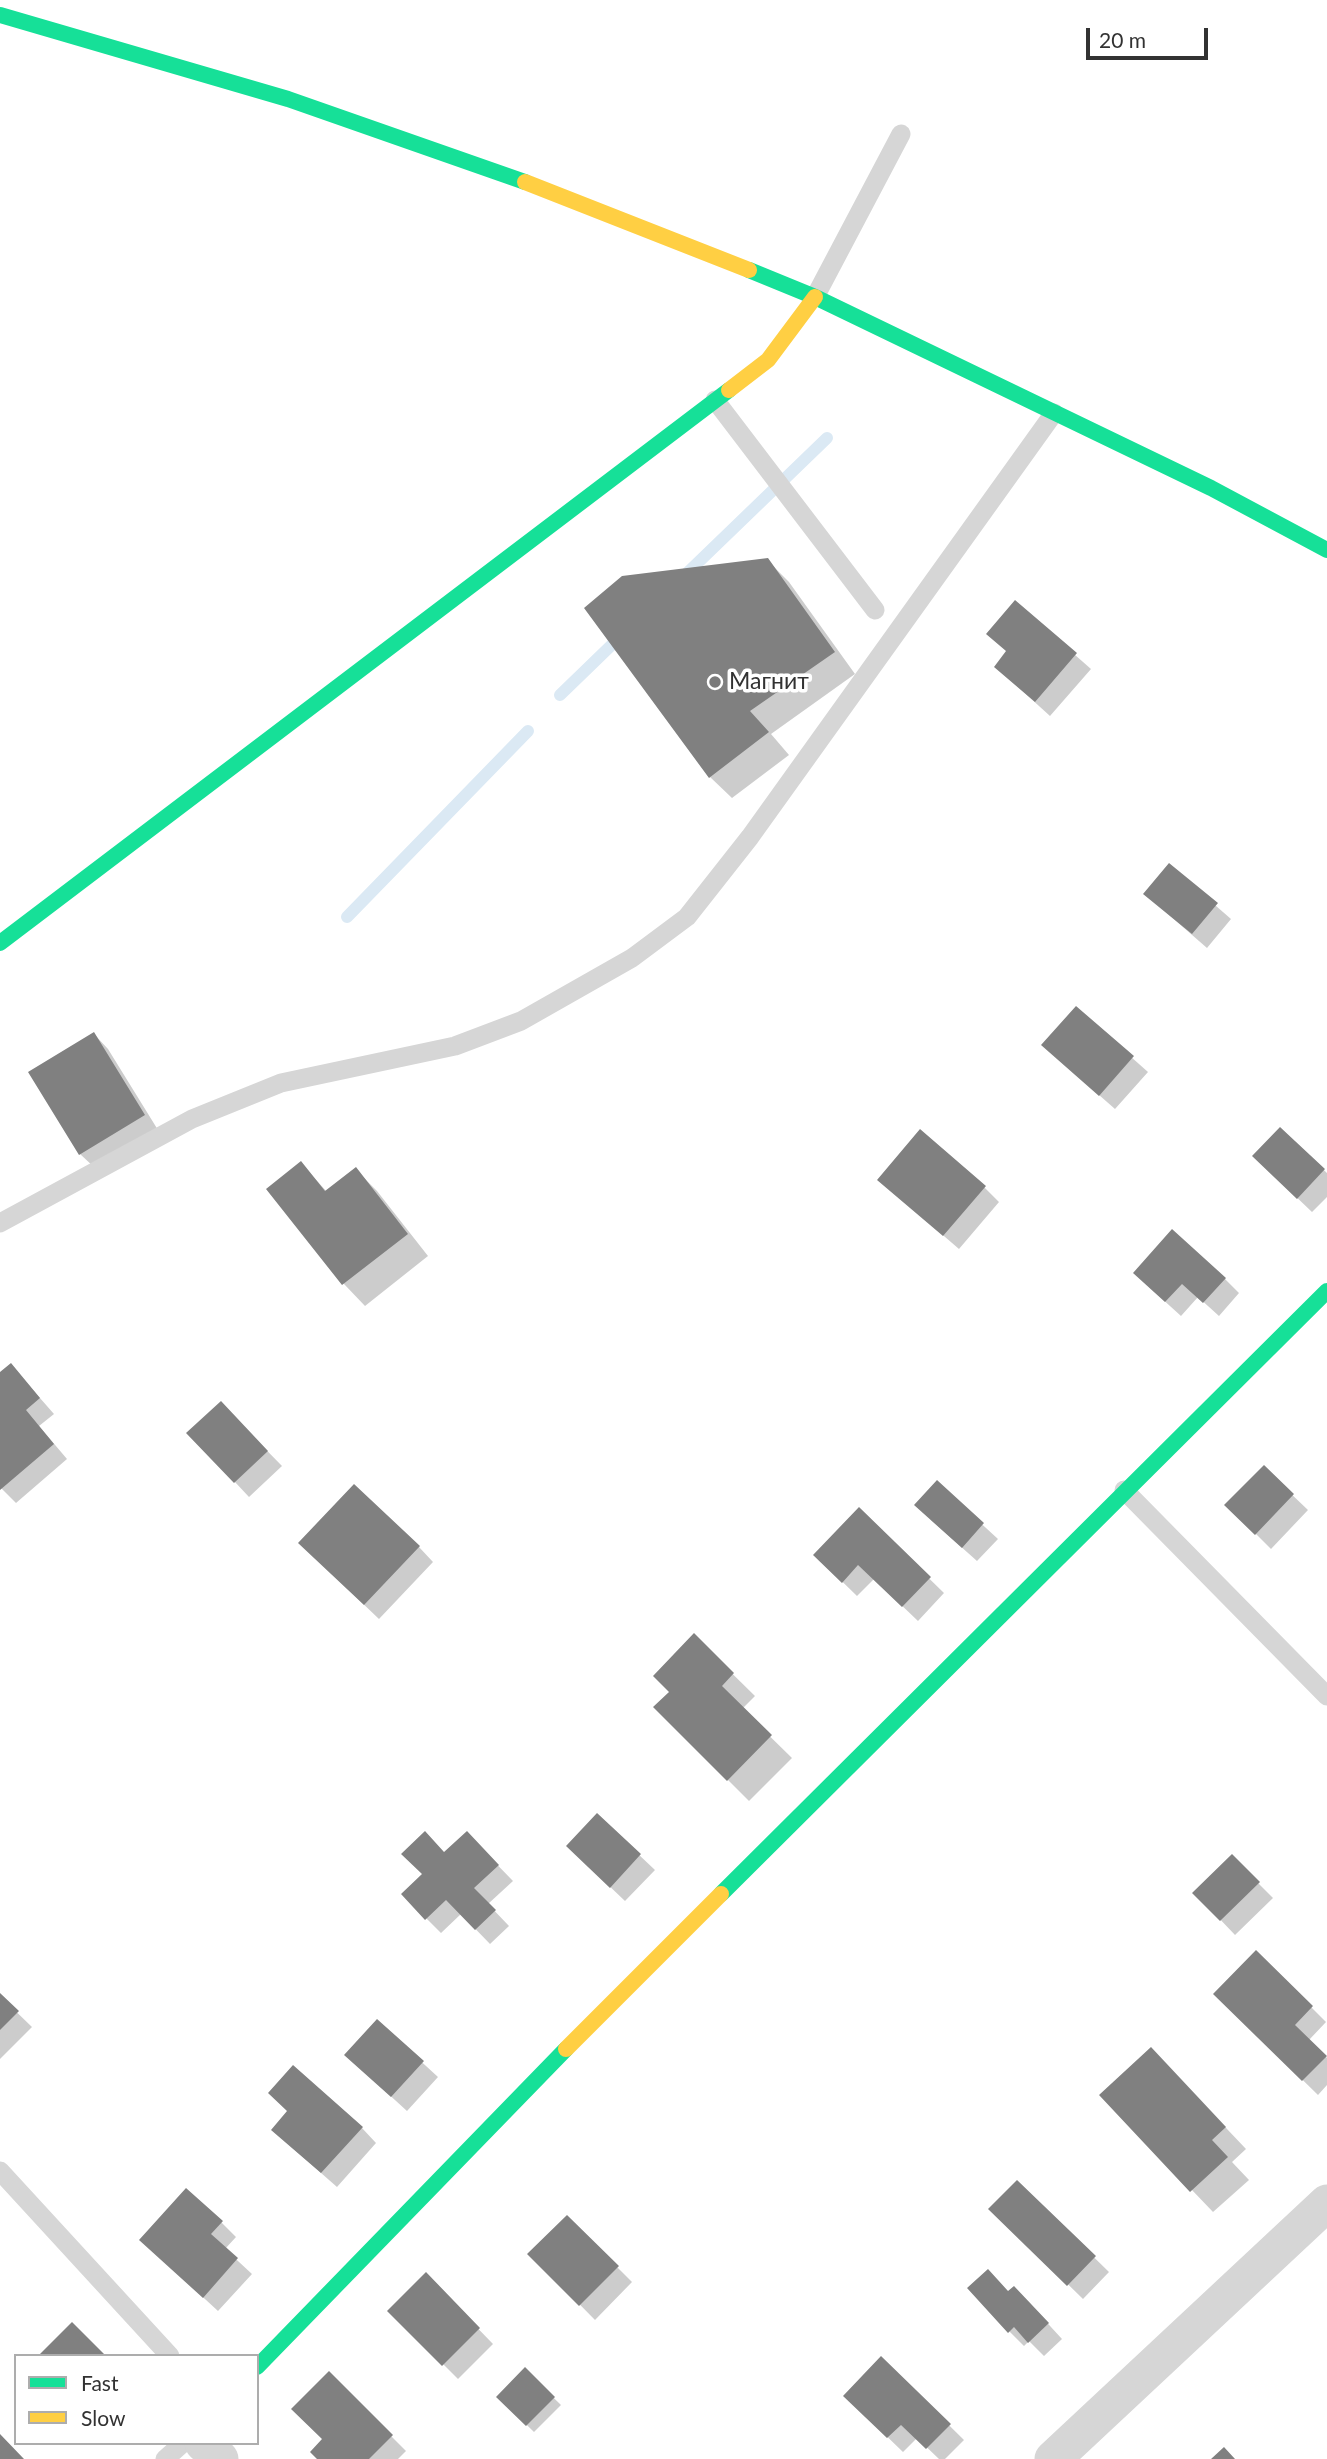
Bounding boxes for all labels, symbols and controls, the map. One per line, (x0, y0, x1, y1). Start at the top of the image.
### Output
scale bar (1089, 14, 1212, 58)
text: 20 m (1099, 27, 1146, 52)
place label: Магнит (729, 668, 809, 696)
marker: Магнит (707, 674, 723, 690)
legend (14, 2354, 259, 2445)
text: Fast (81, 2370, 118, 2395)
text: Slow (81, 2405, 125, 2430)

